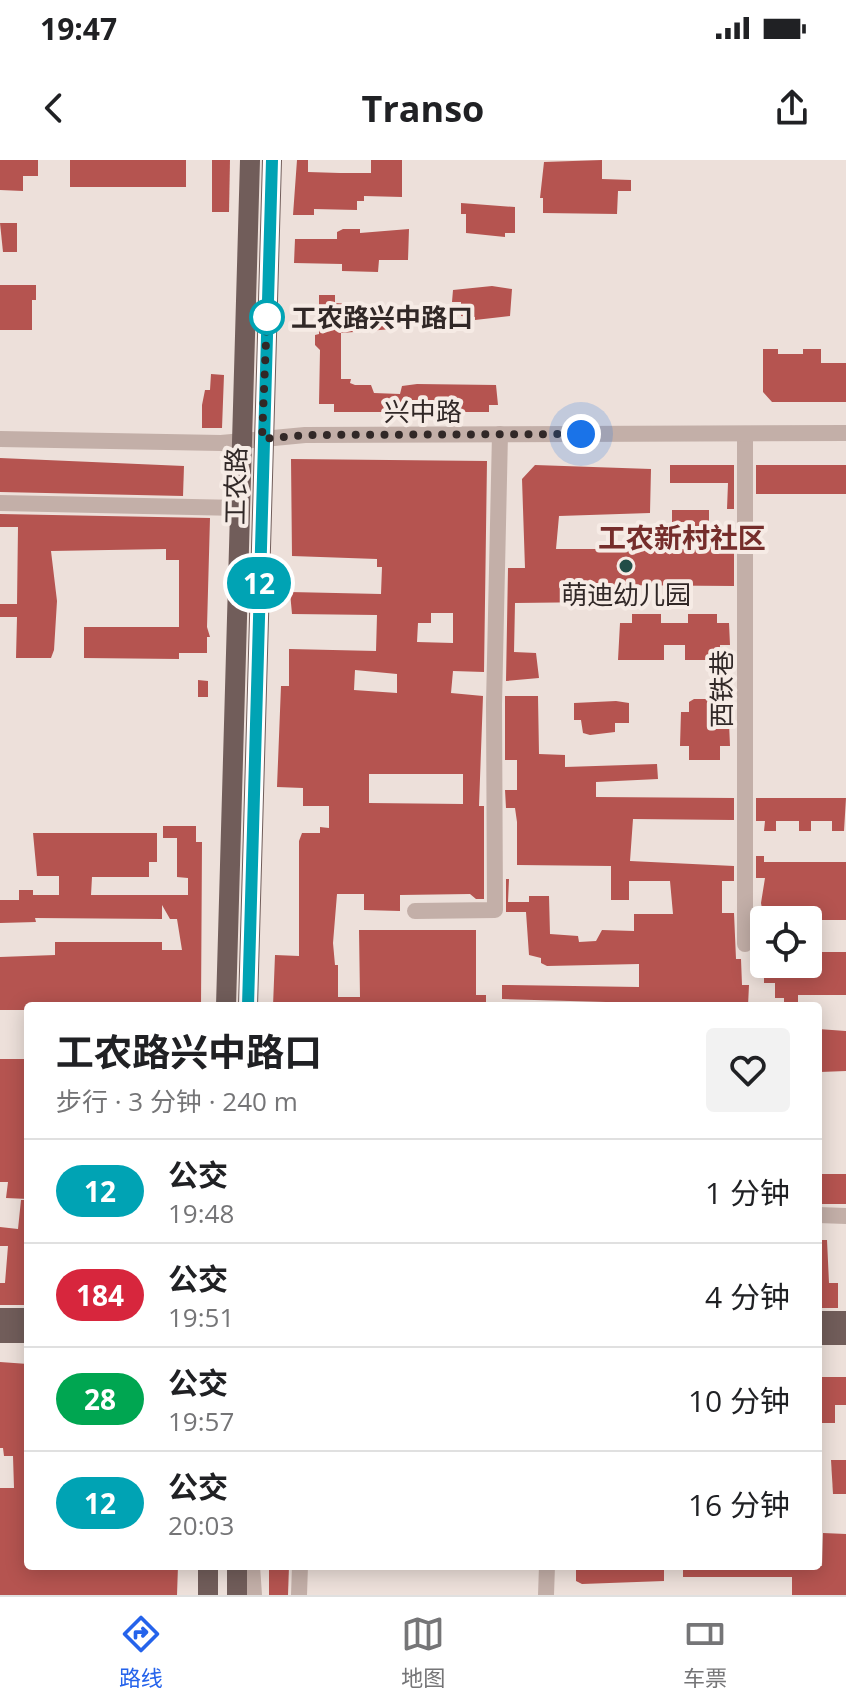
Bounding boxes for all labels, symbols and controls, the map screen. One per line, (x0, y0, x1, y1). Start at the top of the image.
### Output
text: 19:47 (40, 8, 117, 49)
text: Transo (362, 84, 484, 133)
icon: back (32, 86, 76, 130)
icon: share (770, 86, 814, 130)
place label: 工农路兴中路口 (291, 299, 473, 335)
marker: 工农路兴中路口 (250, 300, 284, 334)
street label: 兴中路 (384, 393, 462, 429)
your location (561, 414, 601, 454)
street label: 工农路 (216, 447, 254, 525)
district label: 工农新村社区 (598, 518, 766, 556)
line badge: 12 (223, 557, 295, 609)
marker: 萌迪幼儿园 (617, 557, 635, 575)
text: 12 (243, 564, 275, 602)
place label: 萌迪幼儿园 (561, 576, 691, 612)
street label: 西铁巷 (703, 650, 739, 728)
map controls (750, 906, 822, 978)
button: locate (750, 906, 822, 978)
text: 工农路兴中路口 (56, 1025, 322, 1077)
button: heart (706, 1028, 790, 1112)
text: 步行 · 3 分钟 · 240 m (56, 1083, 298, 1119)
text: 公交 (168, 1154, 228, 1195)
text: 12 (84, 1172, 116, 1210)
text: 1 分钟 (705, 1172, 790, 1213)
text: 19:48 (168, 1195, 234, 1231)
text: 公交 (168, 1258, 228, 1299)
text: 184 (76, 1276, 124, 1314)
text: 4 分钟 (705, 1276, 790, 1317)
text: 19:51 (168, 1299, 234, 1335)
text: 公交 (168, 1362, 228, 1403)
text: 28 (84, 1380, 116, 1418)
text: 10 分钟 (688, 1380, 790, 1421)
text: 19:57 (168, 1403, 234, 1439)
text: 公交 (168, 1466, 228, 1507)
text: 12 (84, 1484, 116, 1522)
text: 16 分钟 (688, 1484, 790, 1525)
text: 20:03 (168, 1507, 234, 1543)
tab: 路线 (119, 1612, 163, 1692)
tab: 地图 (401, 1612, 445, 1692)
tab: 车票 (683, 1612, 727, 1692)

